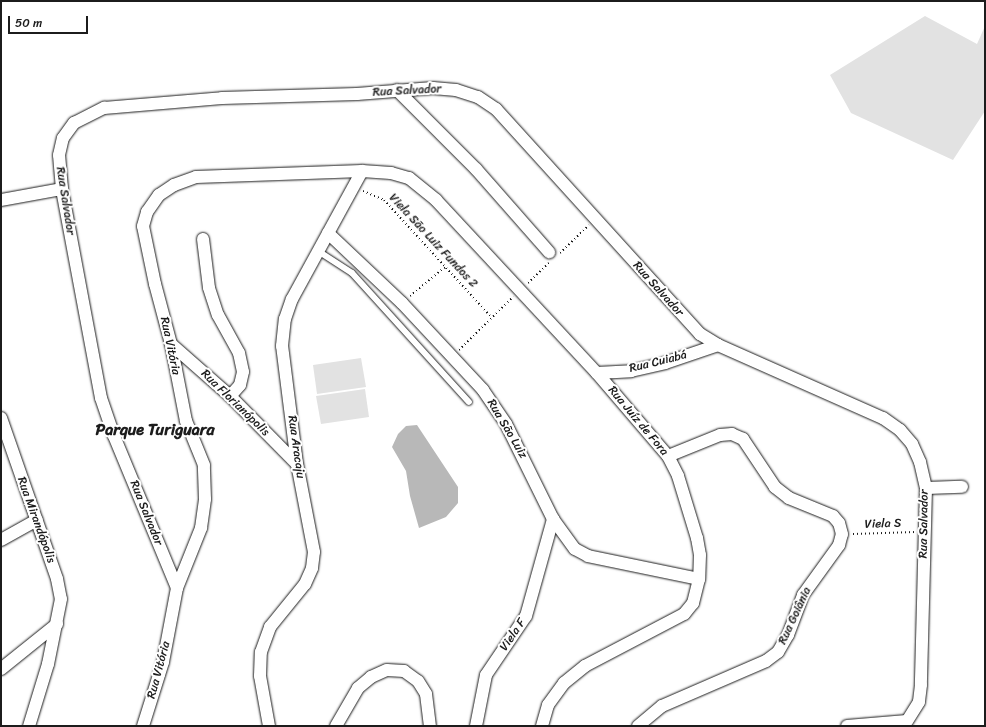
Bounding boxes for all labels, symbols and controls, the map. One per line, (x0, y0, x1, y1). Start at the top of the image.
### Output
scale bar (10, 8, 90, 34)
text: 50 m (15, 12, 42, 34)
street label: Rua Salvador (372, 82, 442, 100)
street label: Rua Salvador (53, 166, 77, 236)
street label: Viela São Luiz Fundos 2 (386, 191, 480, 291)
street label: Rua Salvador (630, 259, 686, 319)
street label: Rua Vitória (157, 316, 183, 376)
street label: Rua Cuiabá (628, 348, 688, 376)
street label: Rua Florianópolis (198, 367, 272, 439)
street label: Rua Juíz de Fora (605, 383, 671, 459)
street label: Rua São Luiz (484, 397, 530, 461)
street label: Rua Aracaju (284, 414, 308, 480)
district label: Parque Turiguara (96, 420, 214, 440)
street label: Rua Mirandópolis (14, 475, 58, 565)
street label: Rua Salvador (126, 478, 166, 548)
street label: Rua Salvador (916, 490, 932, 558)
street label: Viela S (864, 516, 902, 532)
street label: Rua Goiânia (775, 585, 815, 647)
street label: Viela F (497, 616, 529, 654)
street label: Rua Vitória (144, 640, 174, 700)

